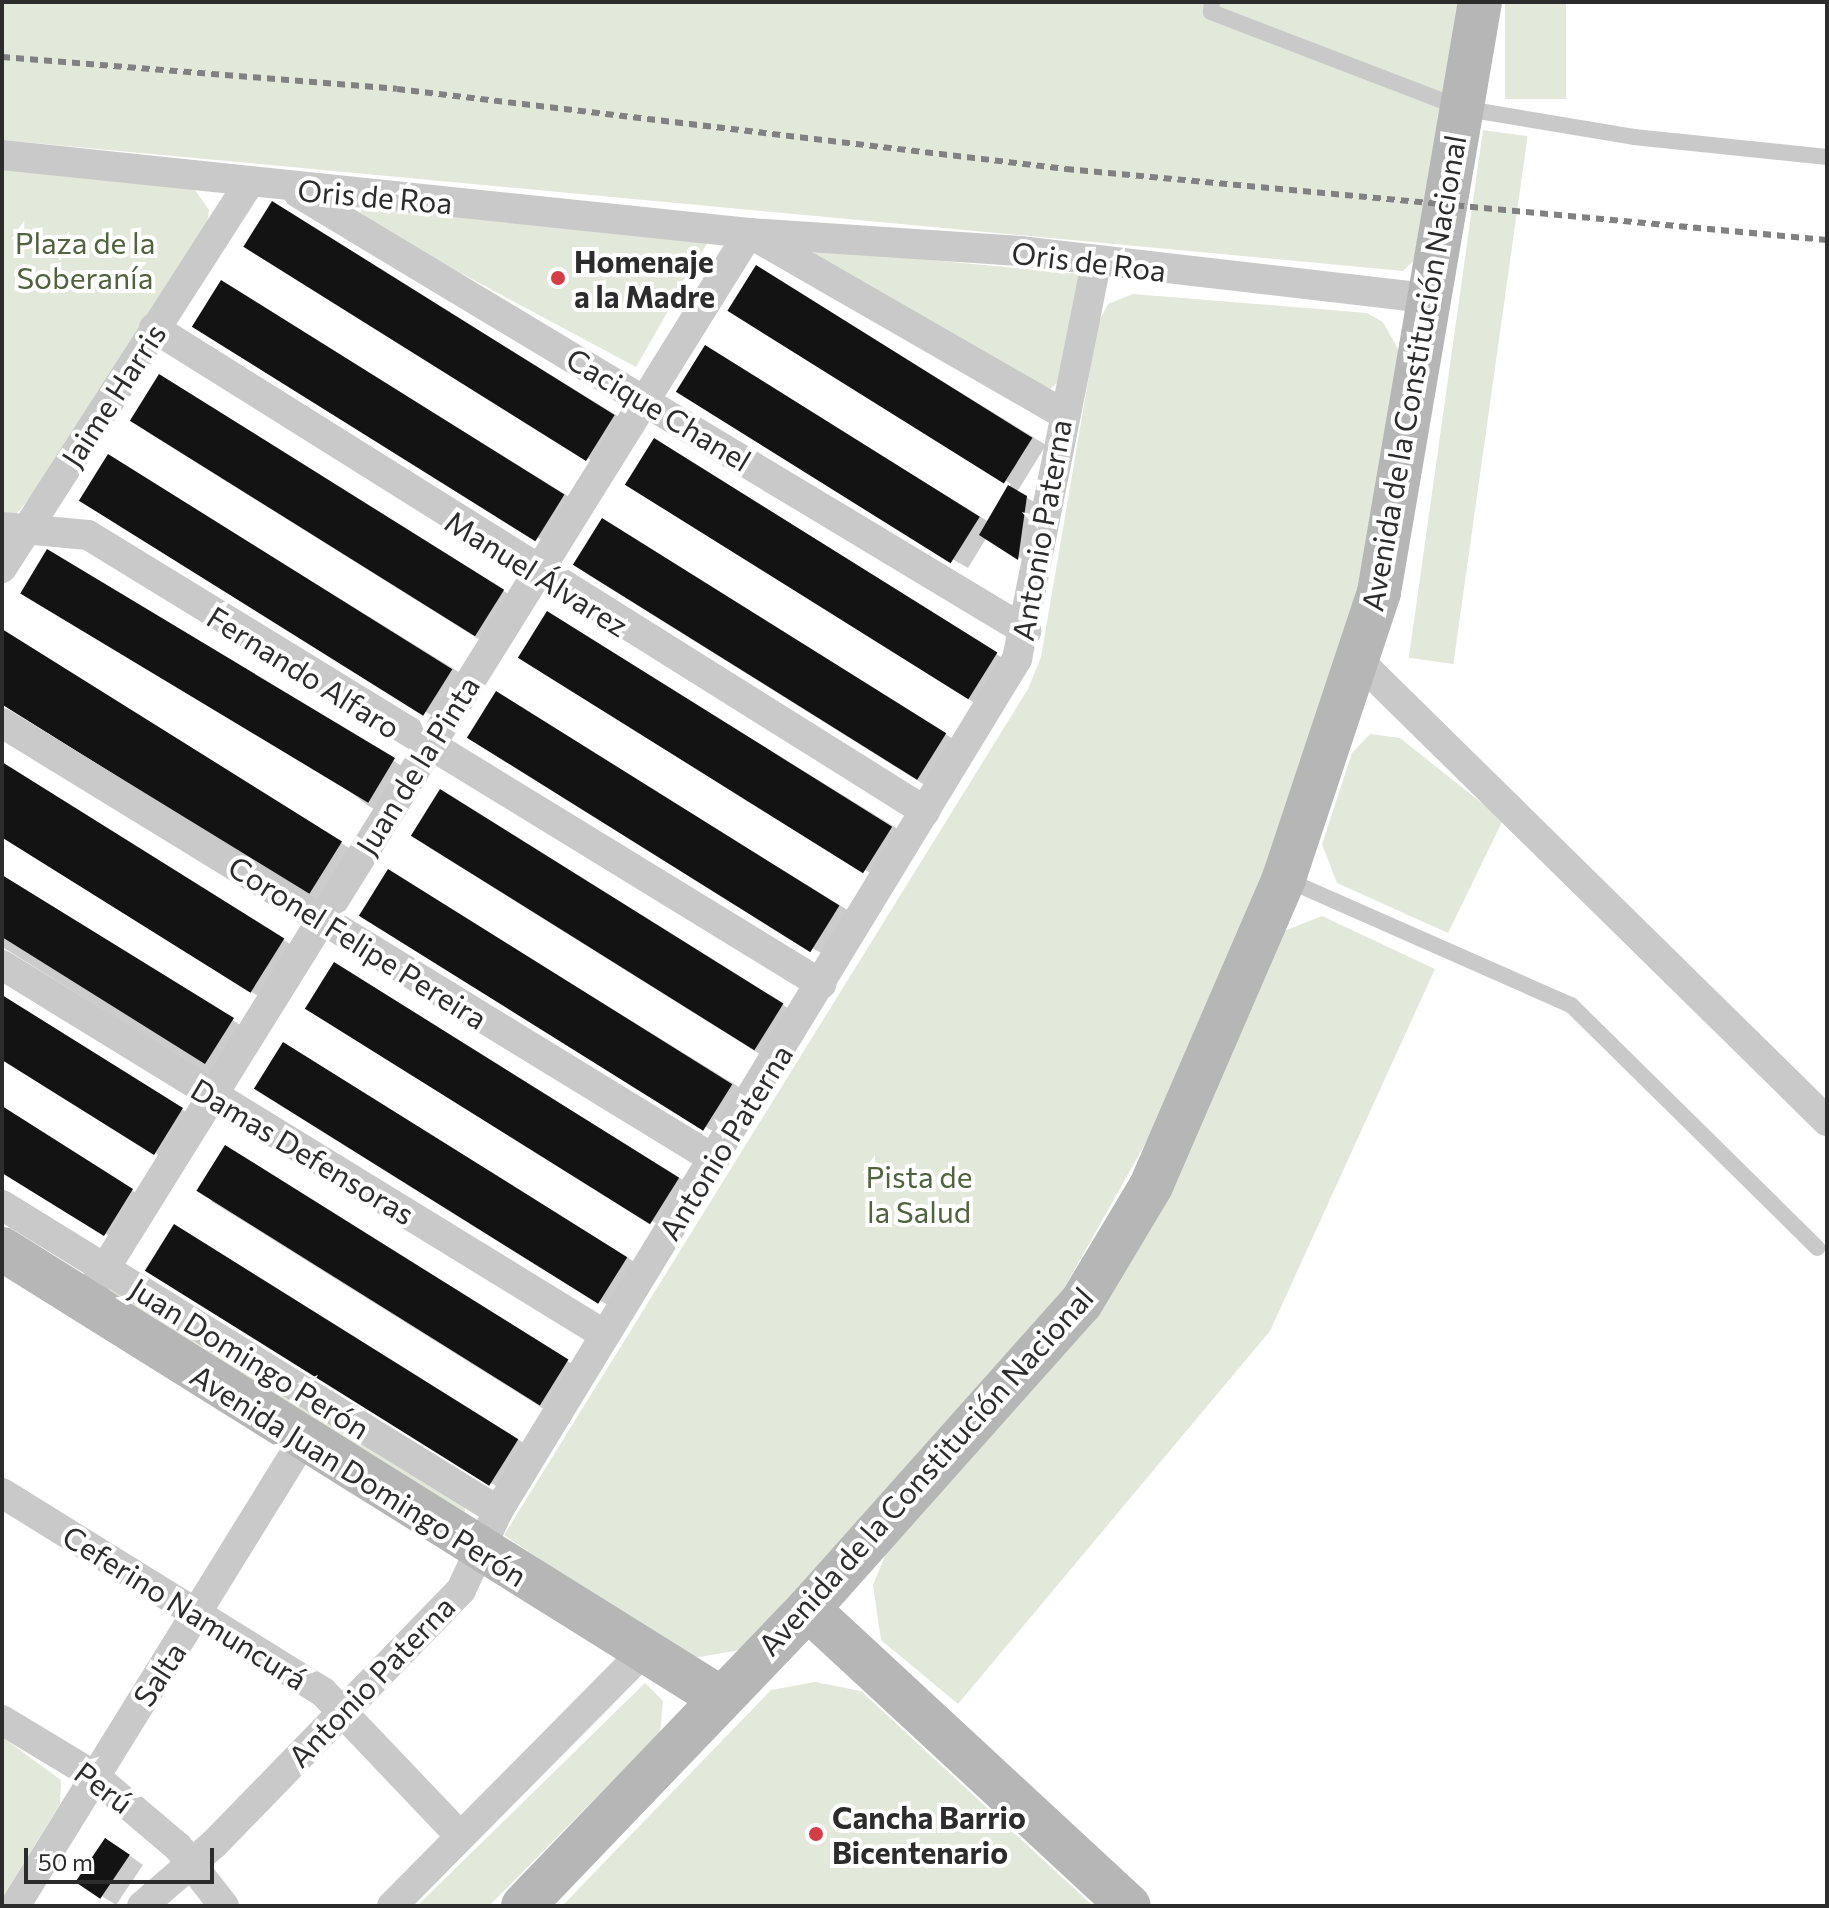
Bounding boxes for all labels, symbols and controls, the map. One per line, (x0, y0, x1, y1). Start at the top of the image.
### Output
street label: Avenida de la Constitución Nacional (1353, 132, 1473, 614)
street label: Oris de Roa (296, 171, 454, 221)
park label: Plaza de la Soberanía (15, 224, 155, 294)
street label: Oris de Roa (1010, 234, 1168, 288)
place label: Homenaje a la Madre (574, 243, 715, 314)
marker: Homenaje a la Madre (549, 269, 567, 287)
street label: Jaime Harris (53, 317, 173, 473)
street label: Cacique Chanel (560, 340, 758, 478)
street label: Antonio Paterna (1004, 417, 1078, 643)
street label: Manuel Álvarez (439, 502, 635, 644)
street label: Fernando Alfaro (201, 598, 407, 746)
street label: Juan de la Pinta (348, 669, 486, 861)
street label: Coronel Felipe Pereira (222, 848, 494, 1036)
street label: Antonio Paterna (650, 1038, 800, 1246)
street label: Damas Defensoras (185, 1070, 421, 1232)
park label: Pista de la Salud (866, 1158, 972, 1228)
street label: Juan Domingo Perón (124, 1270, 376, 1446)
street label: Avenida de la Constitución Nacional (750, 1280, 1100, 1662)
street label: Avenida Juan Domingo Perón (184, 1357, 534, 1593)
street label: Ceferino Namuncurá (56, 1517, 314, 1697)
street label: Antonio Paterna (280, 1588, 462, 1774)
street label: Salta (125, 1635, 193, 1713)
street label: Perú (68, 1754, 140, 1820)
place label: Cancha Barrio Bicentenario (832, 1799, 1026, 1870)
marker: Cancha Barrio Bicentenario (807, 1825, 825, 1843)
scale bar (28, 1832, 218, 1882)
text: 50 m (38, 1847, 93, 1876)

